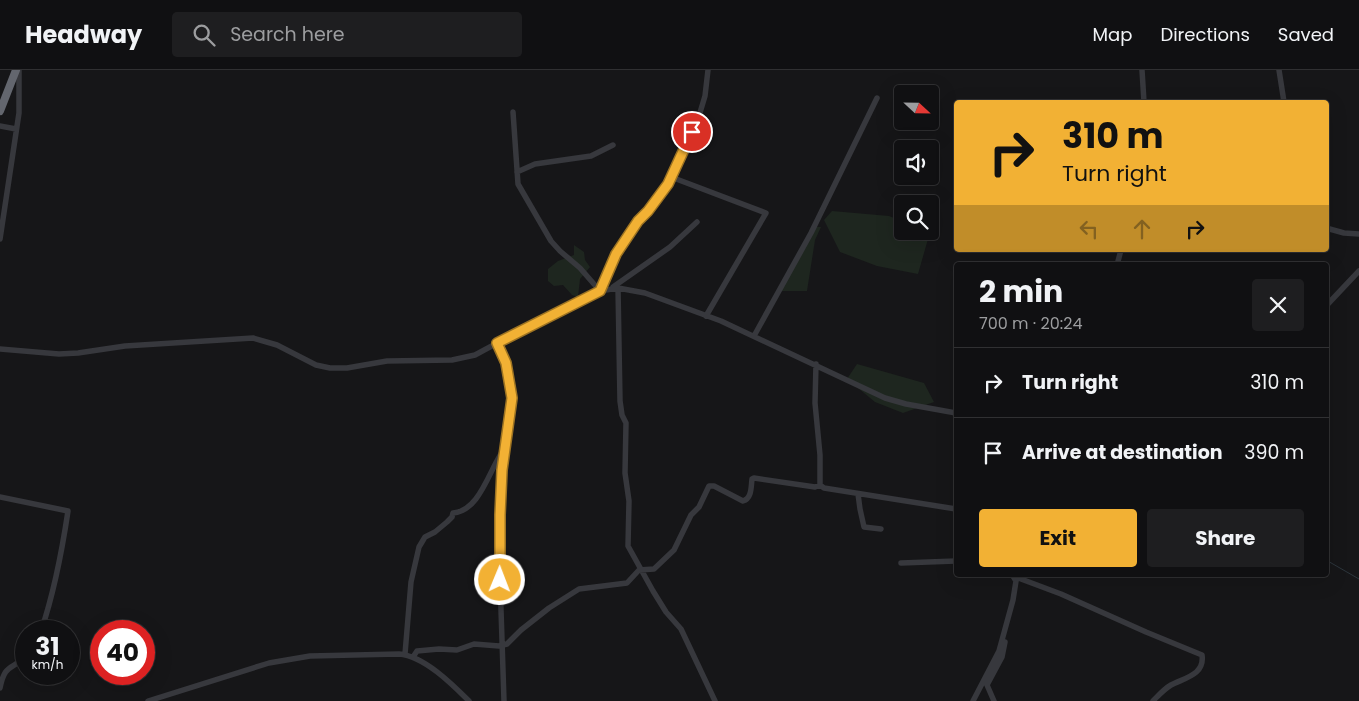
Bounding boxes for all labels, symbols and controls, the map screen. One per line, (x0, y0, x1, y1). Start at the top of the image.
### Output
search box (172, 12, 522, 57)
text: Headway (25, 18, 142, 51)
icon: search (190, 21, 218, 49)
text: Search here (230, 21, 345, 48)
text: Map (1093, 22, 1132, 47)
text: Directions (1160, 22, 1250, 47)
text: Saved (1278, 22, 1334, 47)
north arrow (894, 85, 939, 130)
map controls (894, 85, 939, 240)
pin (671, 111, 713, 153)
text: 310 m (1062, 111, 1164, 160)
icon: arrive (678, 118, 706, 146)
icon: right (979, 120, 1044, 185)
button: sound (894, 140, 939, 185)
text: Turn right (1062, 158, 1167, 189)
button: search (894, 195, 939, 240)
icon: left (1075, 215, 1103, 243)
icon: ahead (1128, 215, 1156, 243)
icon: right (1181, 215, 1209, 243)
text: 2 min (979, 270, 1063, 313)
button: close (1252, 279, 1304, 331)
text: 700 m · 20:24 (979, 312, 1082, 335)
icon: right (979, 369, 1007, 397)
text: Turn right (1022, 369, 1118, 396)
text: 310 m (1250, 369, 1304, 396)
icon: arrive (979, 439, 1007, 467)
text: Arrive at destination (1022, 439, 1223, 466)
text: 390 m (1244, 439, 1304, 466)
button: Exit (979, 509, 1137, 567)
button: Share (1147, 509, 1304, 567)
position arrow (473, 553, 525, 605)
speed limit sign: 40 (90, 620, 155, 685)
text: 31 (35, 629, 60, 664)
text: km/h (32, 656, 63, 673)

